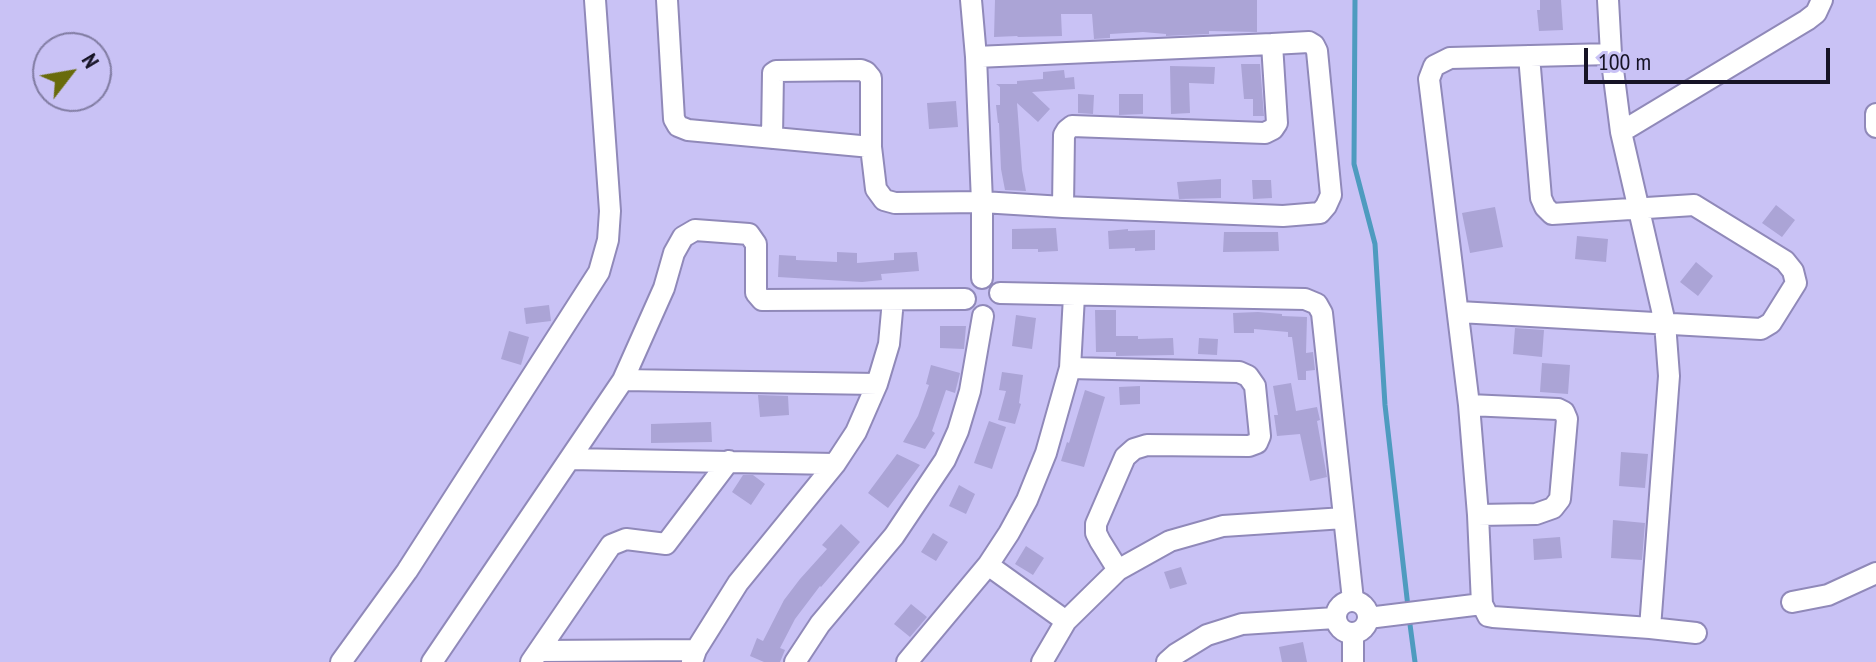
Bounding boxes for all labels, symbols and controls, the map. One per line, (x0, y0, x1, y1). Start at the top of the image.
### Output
north arrow (32, 32, 112, 112)
scale bar (1588, 32, 1834, 82)
text: 100 m (1598, 46, 1651, 77)
text: N (76, 48, 106, 73)

